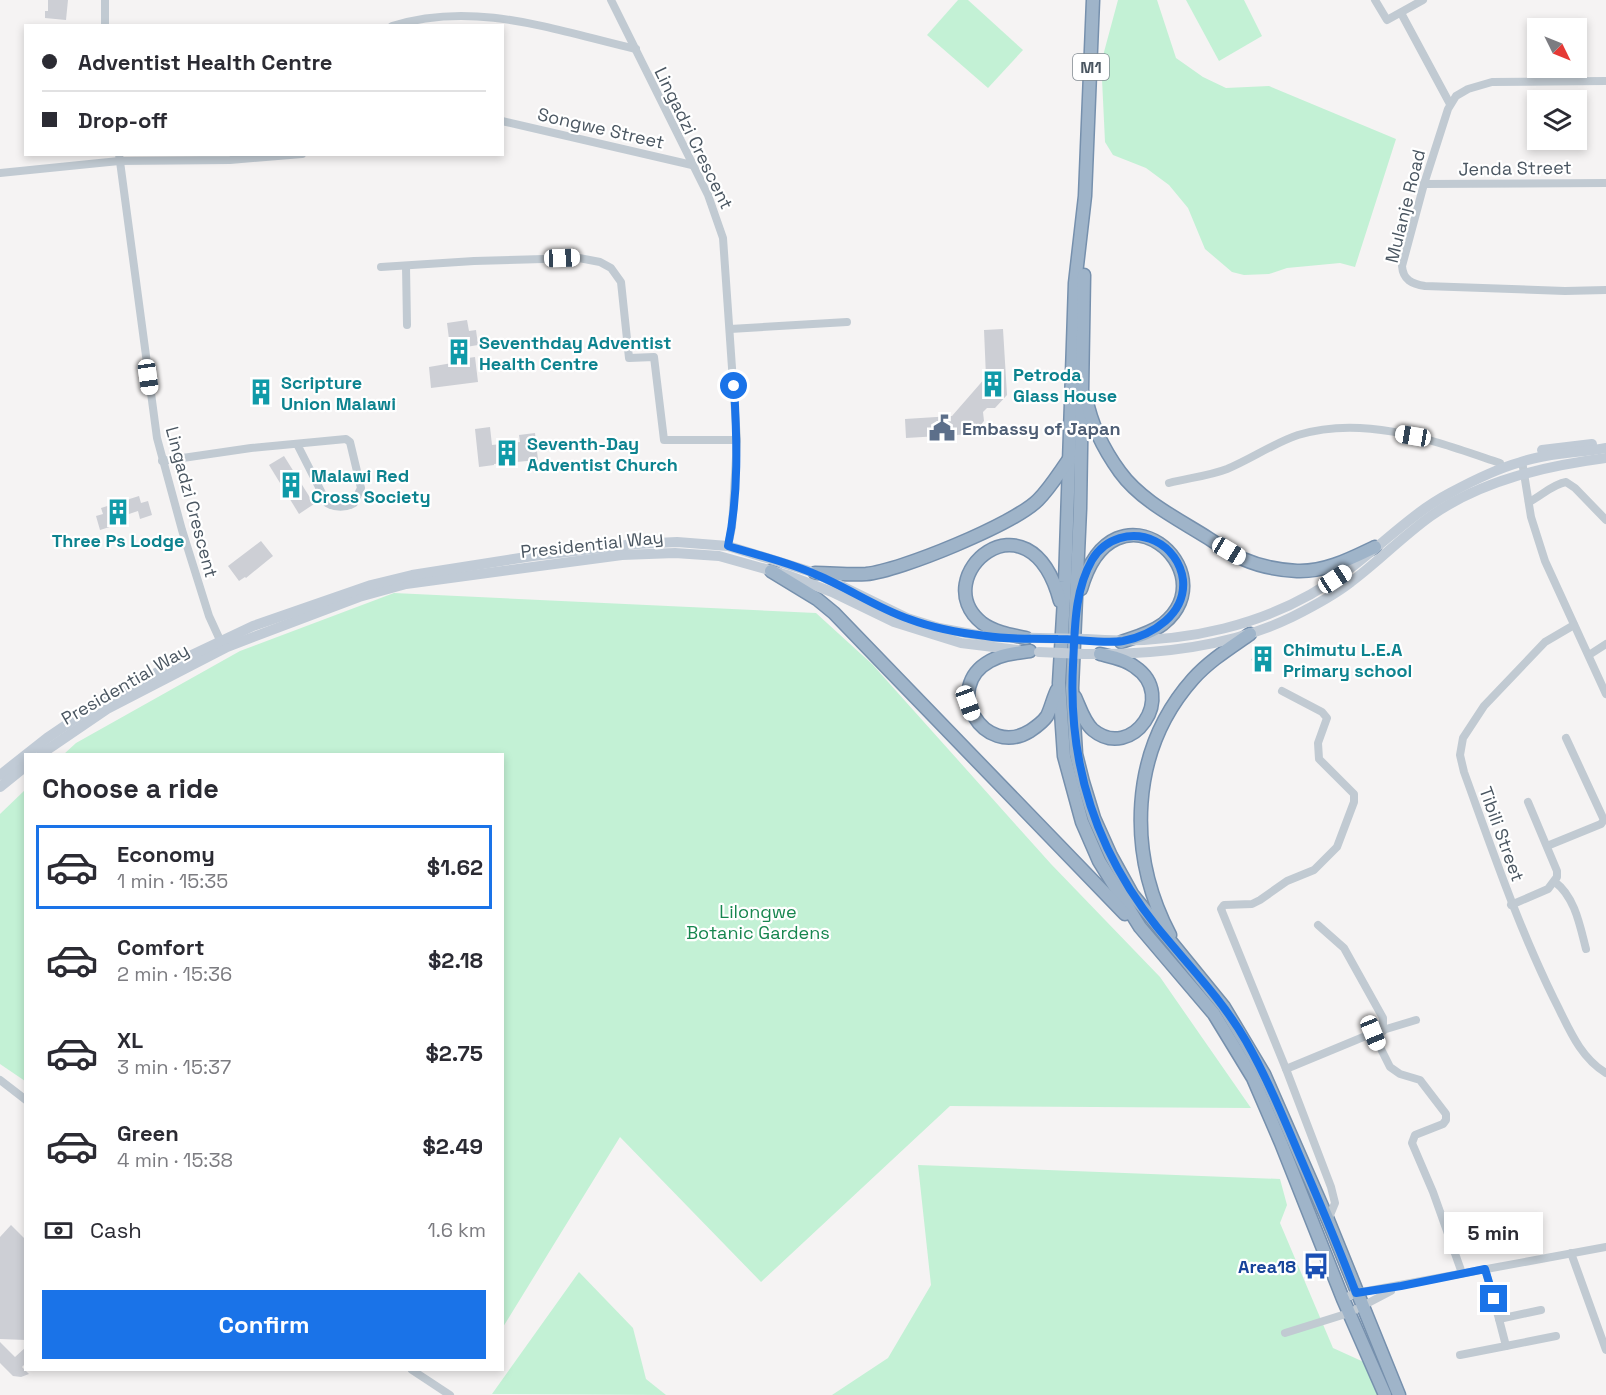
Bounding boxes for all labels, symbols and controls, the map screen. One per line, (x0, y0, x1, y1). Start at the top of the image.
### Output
north arrow (1527, 18, 1587, 78)
map controls (1527, 18, 1587, 150)
text: Adventist Health Centre (78, 48, 333, 76)
road number: M1 (1073, 54, 1109, 80)
street label: Lingadzi Crescent (650, 63, 738, 213)
button: layers (1527, 90, 1587, 150)
street label: Songwe Street (535, 102, 667, 154)
text: Drop-off (78, 106, 168, 134)
street label: Mulanje Road (1380, 147, 1430, 265)
street label: Jenda Street (1458, 156, 1572, 180)
car (544, 248, 580, 268)
place label: Seventhday Adventist Health Centre (479, 331, 671, 375)
building icon: Seventhday Adventist Health Centre (444, 337, 474, 367)
car (137, 358, 159, 396)
place label: Petroda Glass House (1013, 363, 1117, 407)
building icon: Petroda Glass House (978, 369, 1008, 399)
place label: Scripture Union Malawi (281, 371, 396, 415)
route start (720, 372, 747, 399)
building icon: Scripture Union Malawi (246, 377, 276, 407)
public building icon: Embassy of Japan (927, 413, 957, 443)
place label: Embassy of Japan (962, 417, 1121, 440)
street label: Lingadzi Crescent (161, 424, 223, 580)
car (1394, 424, 1432, 448)
place label: Seventh-Day Adventist Church (527, 432, 678, 476)
building icon: Seventh-Day Adventist Church (492, 438, 522, 468)
place label: Malawi Red Cross Society (311, 464, 431, 508)
building icon: Malawi Red Cross Society (276, 470, 306, 500)
building icon: Three Ps Lodge (103, 497, 133, 527)
street label: Presidential Way (519, 525, 665, 563)
place label: Three Ps Lodge (52, 529, 184, 552)
car (1209, 534, 1249, 568)
car (1315, 562, 1355, 596)
street label: Presidential Way (57, 638, 193, 730)
place label: Chimutu L.E.A Primary school (1283, 638, 1412, 682)
building icon: Chimutu L.E.A Primary school (1248, 644, 1278, 674)
car (953, 683, 983, 723)
text: Choose a ride (42, 771, 219, 806)
street label: Tibili Street (1474, 783, 1530, 885)
icon: car (45, 840, 99, 894)
text: Economy (117, 840, 215, 868)
text: $1.62 (427, 853, 483, 881)
text: 1 min · 15:35 (117, 868, 228, 894)
park label: Lilongwe Botanic Gardens (686, 900, 830, 944)
icon: car (45, 933, 99, 987)
text: Comfort (117, 933, 205, 961)
text: $2.18 (428, 946, 483, 974)
text: 2 min · 15:36 (117, 961, 232, 987)
car (1358, 1013, 1388, 1053)
icon: car (45, 1026, 99, 1080)
text: XL (117, 1026, 143, 1054)
text: $2.75 (425, 1039, 483, 1067)
text: 3 min · 15:37 (117, 1054, 231, 1080)
icon: car (45, 1119, 99, 1173)
text: Green (117, 1119, 179, 1147)
text: $2.49 (422, 1132, 483, 1160)
text: 4 min · 15:38 (117, 1147, 233, 1173)
callout: 5 min (1444, 1212, 1544, 1254)
icon: cash (42, 1214, 75, 1247)
text: Cash (90, 1216, 142, 1244)
text: 1.6 km (427, 1217, 486, 1243)
text: 5 min (1468, 1220, 1519, 1246)
bus stop icon: Area18 (1301, 1251, 1331, 1281)
place label: Area18 (1238, 1255, 1296, 1278)
route end (1480, 1285, 1507, 1312)
button: Confirm (42, 1290, 486, 1359)

